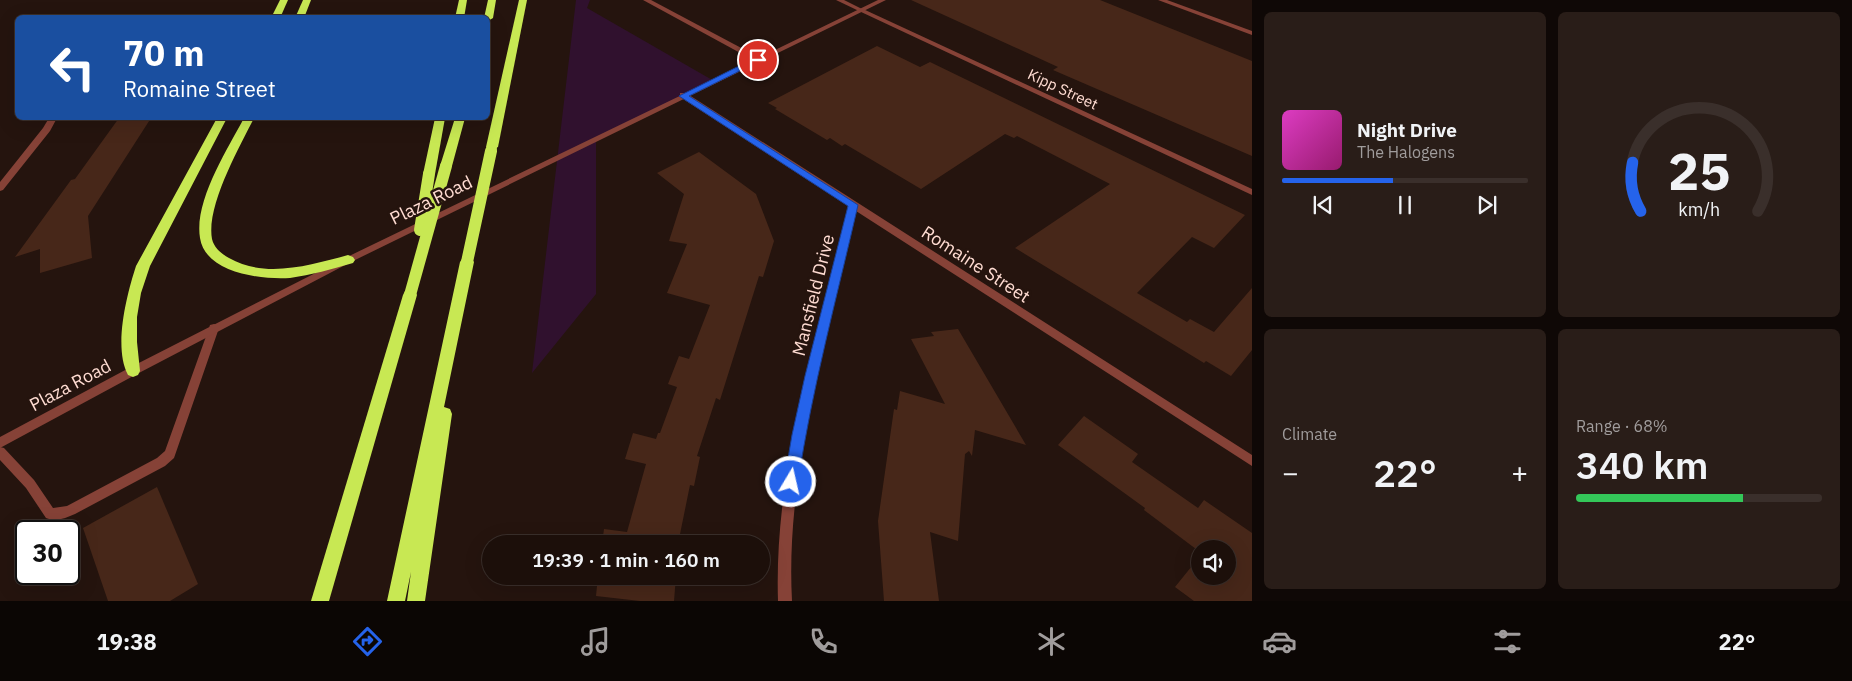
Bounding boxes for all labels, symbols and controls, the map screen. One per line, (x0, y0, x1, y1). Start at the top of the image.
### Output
text: 70 m (123, 30, 205, 76)
icon: left (40, 35, 105, 100)
pin (737, 39, 779, 81)
icon: arrive (744, 46, 772, 74)
street label: Kipp Street (1025, 64, 1101, 114)
text: Romaine Street (123, 74, 276, 103)
text: Night Drive (1357, 118, 1457, 142)
text: 25 (1668, 137, 1730, 204)
text: The Halogens (1357, 142, 1455, 162)
street label: Plaza Road (386, 170, 476, 230)
icon: previous (1309, 191, 1337, 219)
icon: pause (1391, 191, 1419, 219)
icon: next (1473, 191, 1501, 219)
text: km/h (1678, 198, 1720, 221)
street label: Romaine Street (917, 220, 1035, 308)
street label: Mansfield Drive (787, 232, 839, 358)
street label: Plaza Road (25, 354, 115, 416)
text: Range · 68% (1576, 416, 1668, 436)
text: Climate (1282, 424, 1337, 444)
text: 340 km (1576, 440, 1708, 489)
text: 22° (1373, 448, 1437, 497)
text: − (1282, 454, 1299, 491)
text: + (1511, 454, 1528, 491)
position arrow (764, 455, 816, 507)
speed limit sign: 30 (15, 520, 80, 585)
map controls (1191, 540, 1236, 585)
button: sound (1191, 540, 1236, 585)
text: 19:39 · 1 min · 160 m (532, 548, 720, 572)
icon: directions (350, 624, 385, 659)
icon: music (578, 624, 613, 659)
icon: phone (806, 624, 841, 659)
icon: climate (1034, 624, 1069, 659)
icon: car (1262, 624, 1297, 659)
icon: filters (1490, 624, 1525, 659)
text: 19:38 (97, 627, 157, 656)
text: 22° (1719, 627, 1755, 656)

